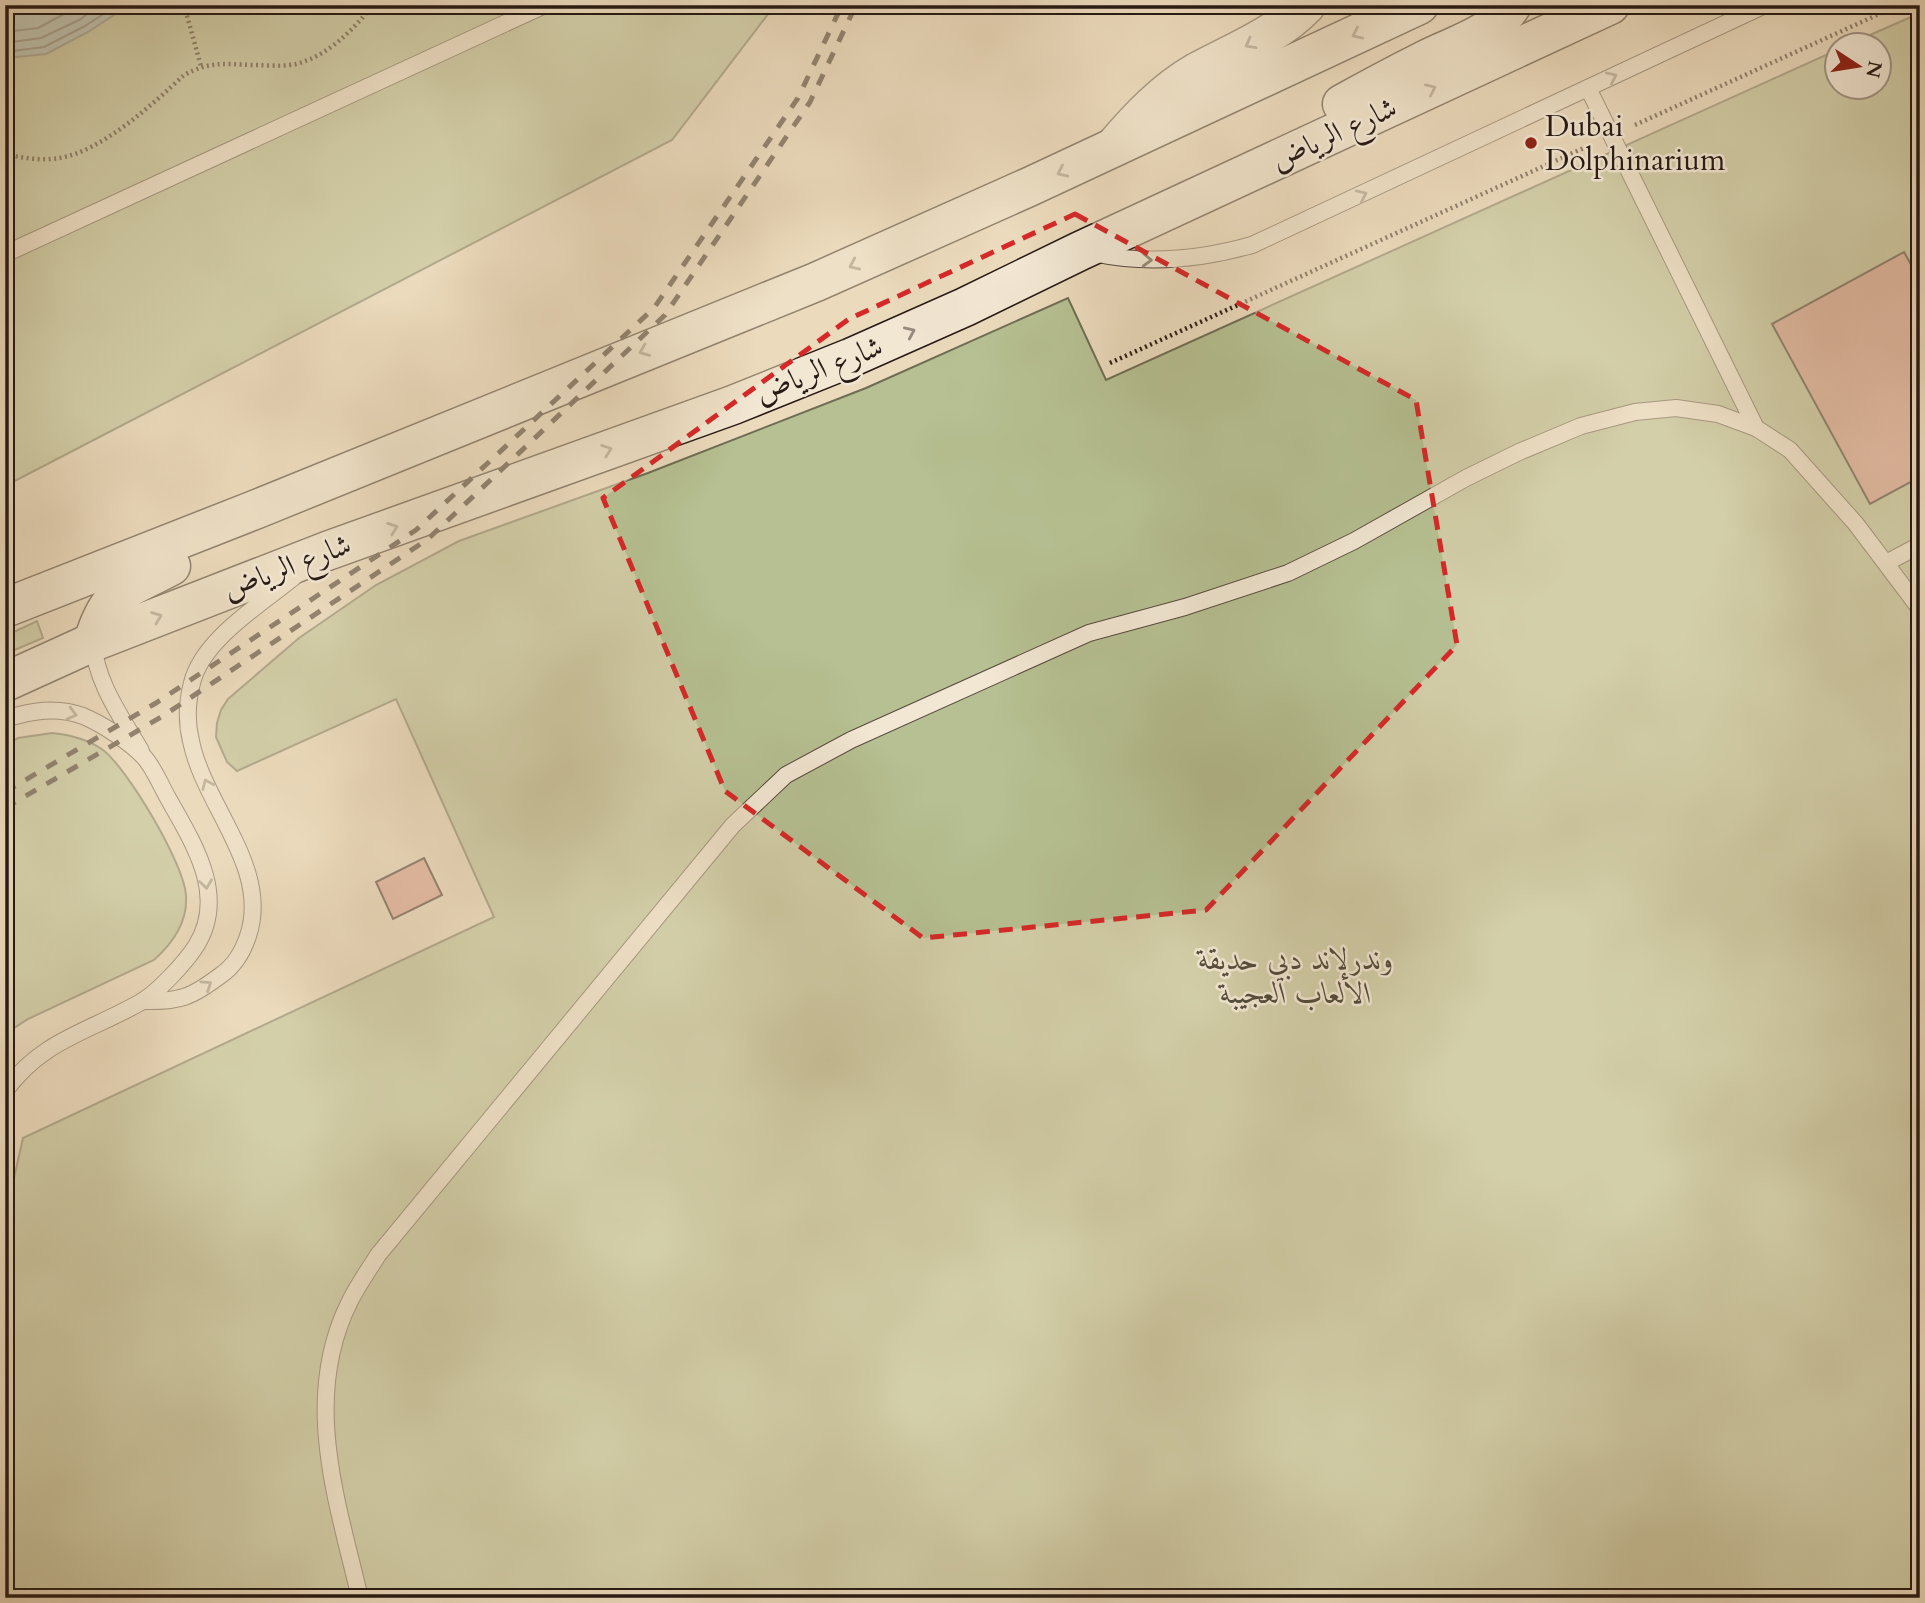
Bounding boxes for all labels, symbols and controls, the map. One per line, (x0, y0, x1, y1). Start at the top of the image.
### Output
one-way arrow (1352, 26, 1364, 40)
north arrow (1824, 32, 1894, 102)
one-way arrow (1245, 36, 1258, 49)
text: N (1859, 59, 1888, 81)
one-way arrow (1605, 71, 1617, 85)
one-way arrow (1424, 83, 1436, 97)
street label: شارع الرياض (1264, 87, 1405, 185)
place label: Dubai Dolphinarium (1545, 106, 1726, 181)
marker: Dubai Dolphinarium (1523, 135, 1539, 151)
one-way arrow (1057, 164, 1069, 178)
one-way arrow (1355, 189, 1367, 203)
one-way arrow (1142, 253, 1153, 268)
one-way arrow (849, 257, 862, 271)
street label: شارع الرياض (749, 326, 891, 418)
one-way arrow (903, 326, 915, 340)
one-way arrow (639, 343, 651, 357)
one-way arrow (600, 445, 612, 459)
one-way arrow (386, 522, 398, 536)
street label: شارع الرياض (217, 524, 359, 614)
one-way arrow (150, 612, 162, 626)
one-way arrow (66, 706, 78, 720)
one-way arrow (201, 779, 215, 791)
one-way arrow (199, 878, 214, 890)
park label: وندرلاند دبي حديقة الألعاب العجيبة (1195, 939, 1394, 1014)
one-way arrow (199, 981, 212, 993)

